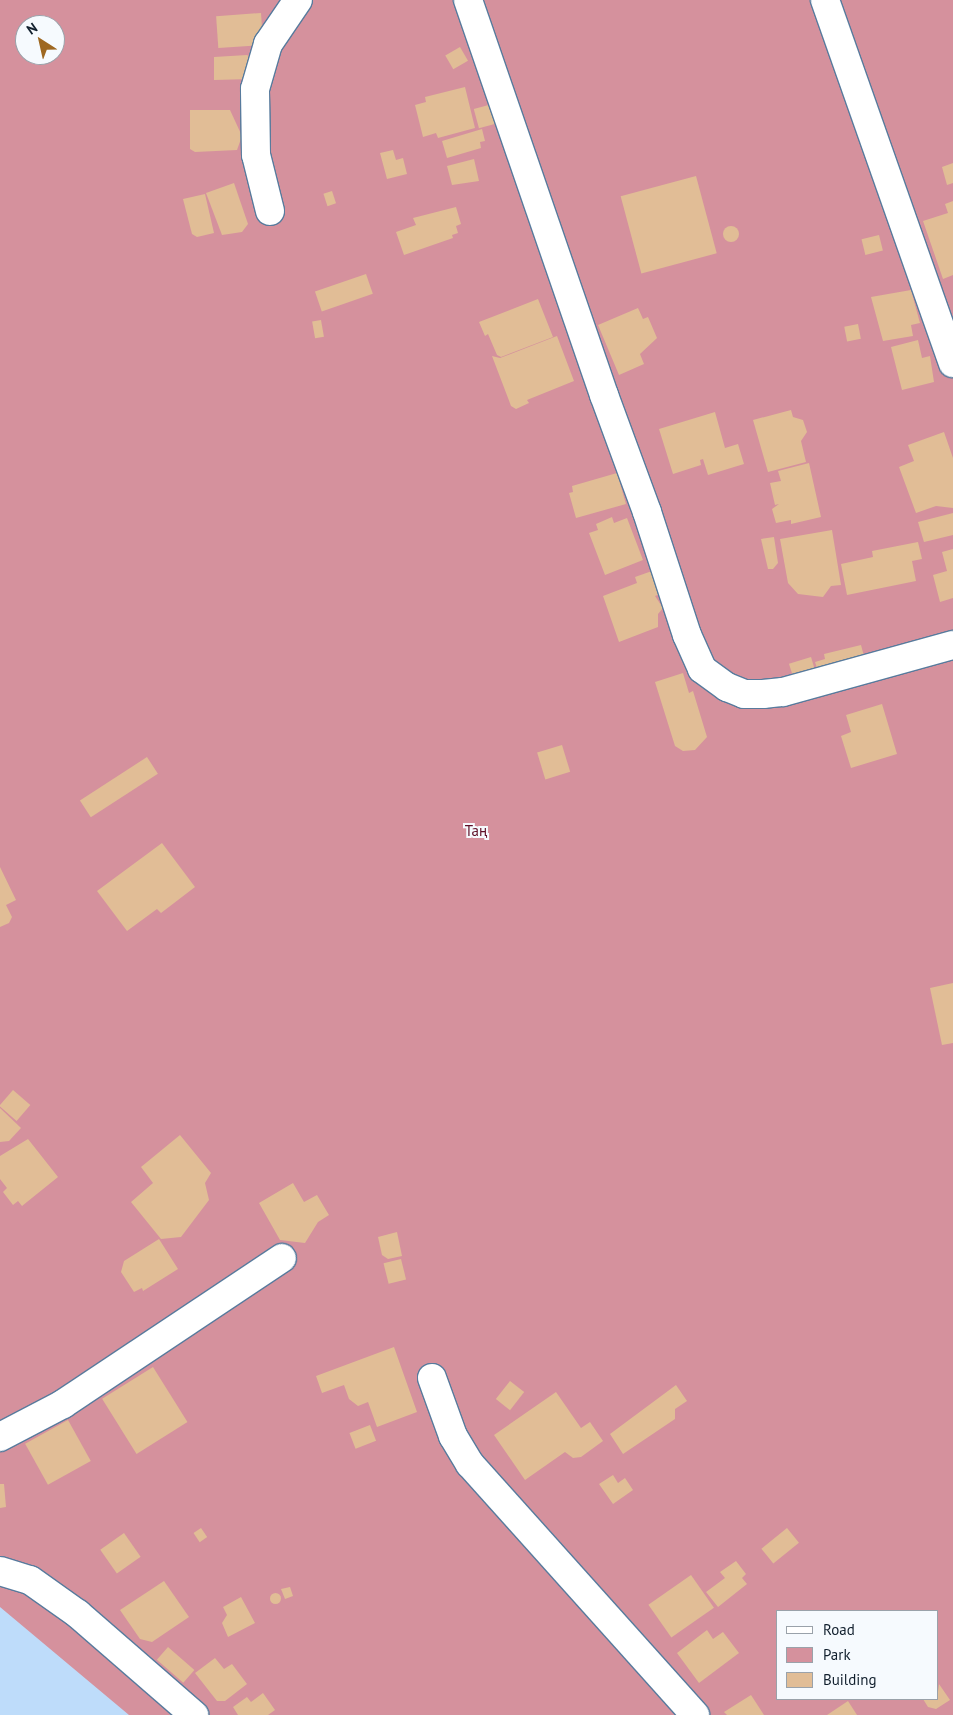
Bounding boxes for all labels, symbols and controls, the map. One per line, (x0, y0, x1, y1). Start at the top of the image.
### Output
north arrow (15, 15, 65, 65)
text: N (23, 19, 41, 39)
park label: Таң (465, 822, 487, 840)
legend (776, 1610, 938, 1700)
text: Road (823, 1620, 855, 1639)
text: Park (823, 1645, 851, 1664)
text: Building (823, 1670, 877, 1689)

